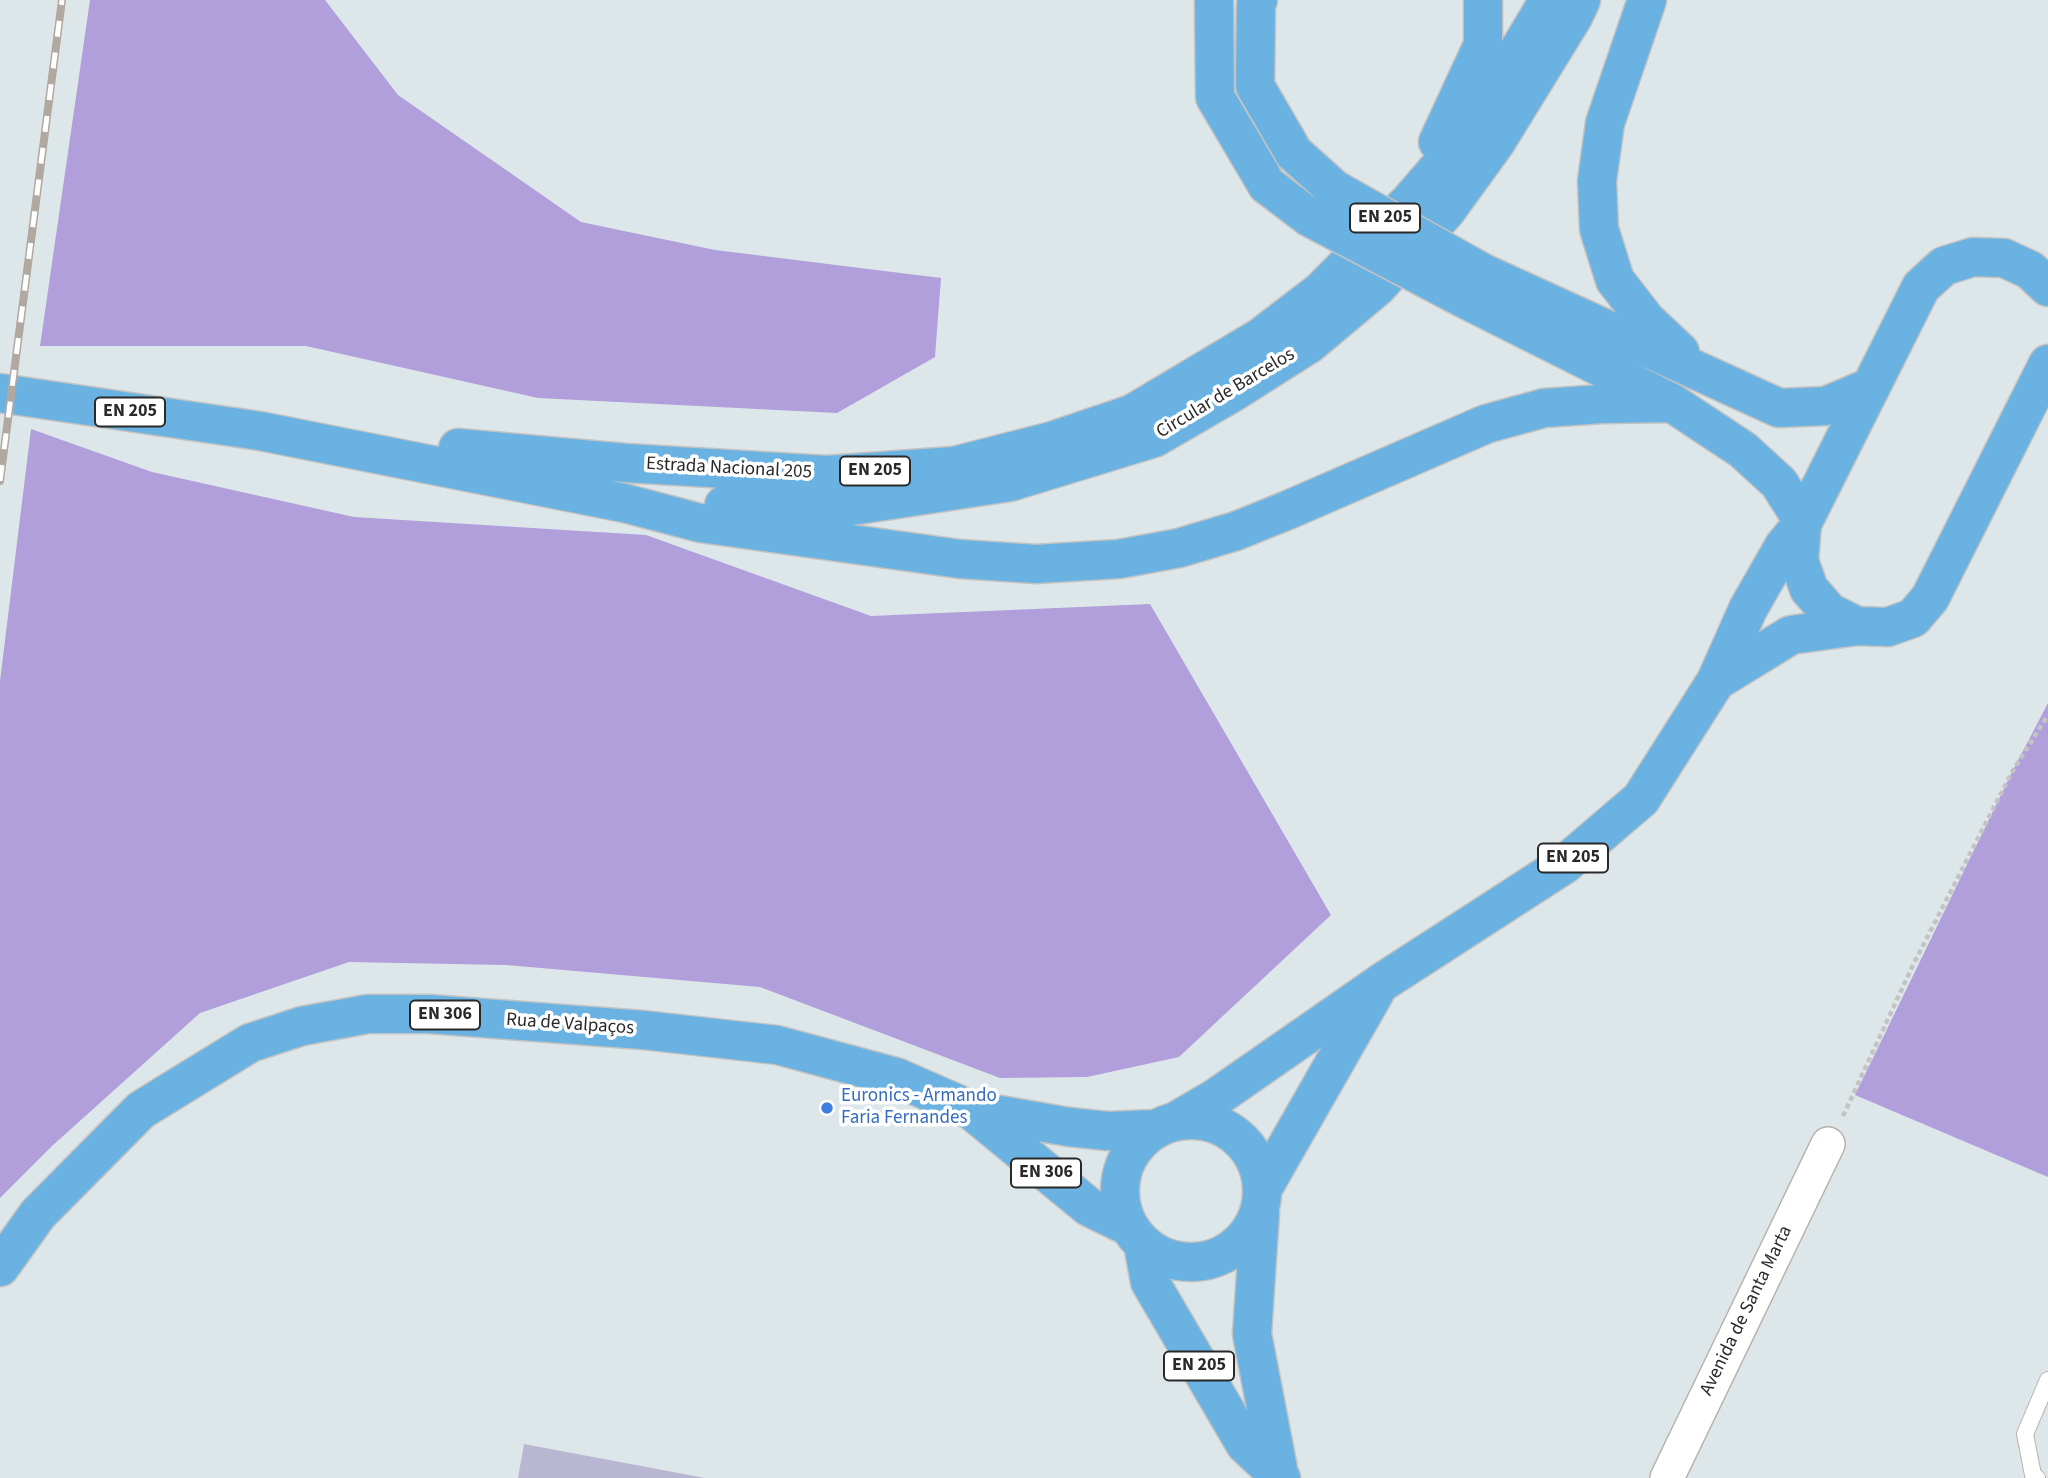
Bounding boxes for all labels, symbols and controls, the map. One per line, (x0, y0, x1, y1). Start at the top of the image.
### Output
road number: EN 205 (1350, 204, 1420, 232)
street label: Circular de Barcelos (1153, 344, 1299, 444)
road number: EN 205 (95, 398, 165, 426)
street label: Estrada Nacional 205 (645, 453, 813, 485)
road number: EN 205 (840, 457, 910, 486)
road number: EN 205 (1538, 844, 1608, 872)
road number: EN 306 (410, 1000, 480, 1030)
street label: Rua de Valpaços (505, 1009, 635, 1041)
place label: Euronics - Armando Faria Fernandes (841, 1086, 997, 1130)
marker: Euronics - Armando Faria Fernandes (819, 1100, 835, 1116)
road number: EN 306 (1011, 1158, 1081, 1188)
street label: Avenida de Santa Marta (1696, 1222, 1798, 1400)
road number: EN 205 (1164, 1352, 1234, 1380)

